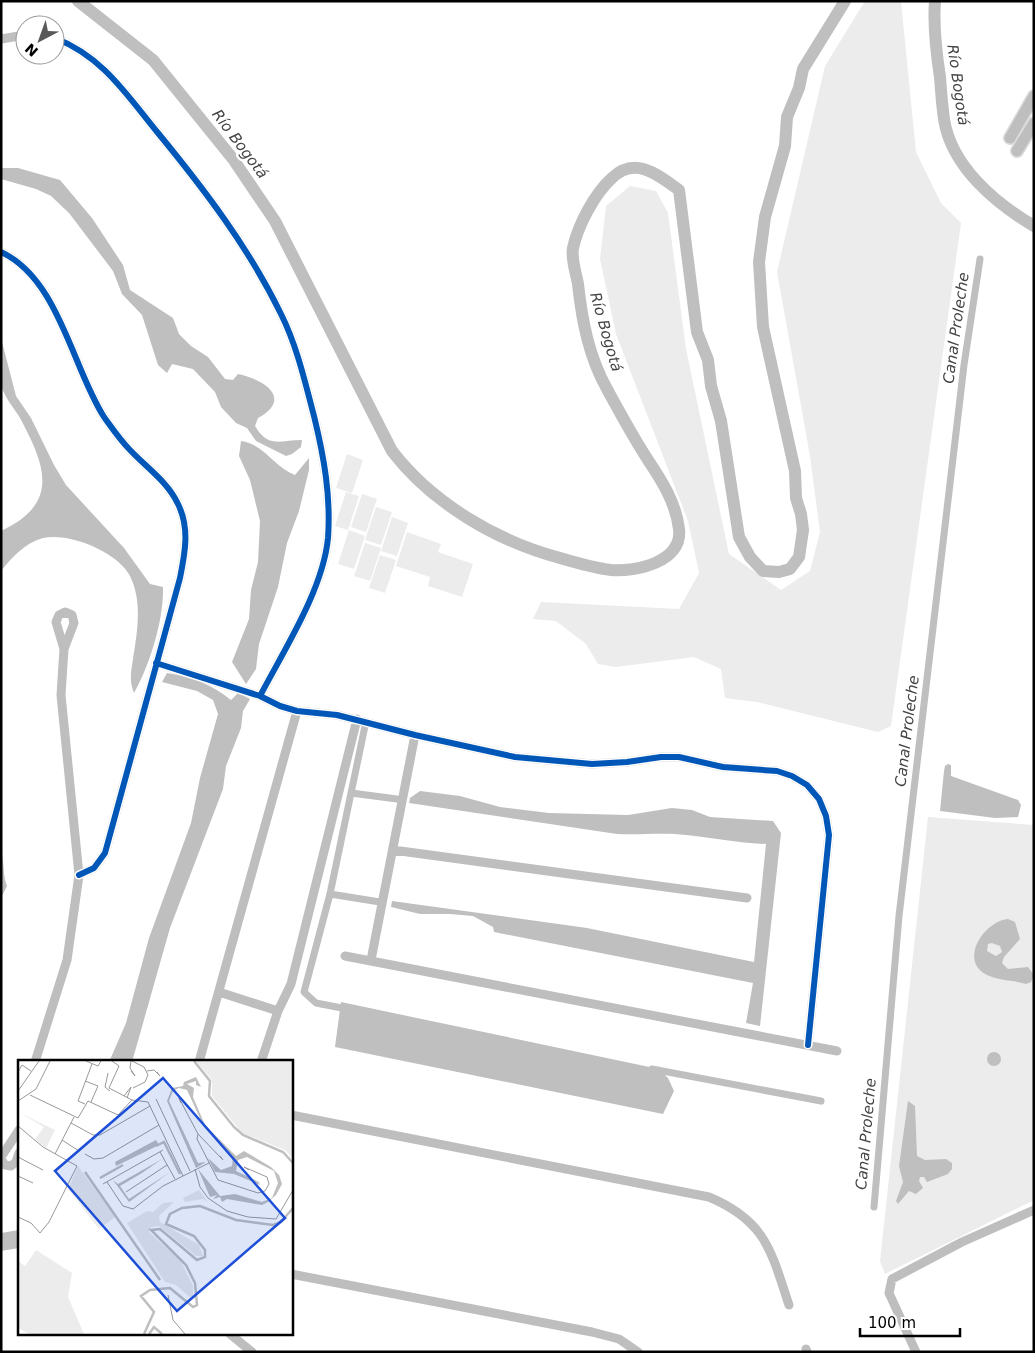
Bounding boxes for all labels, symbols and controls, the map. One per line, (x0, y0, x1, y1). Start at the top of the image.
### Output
north arrow (15, 15, 65, 65)
text: N (22, 40, 41, 60)
water label: Río Bogotá (943, 43, 973, 127)
water label: Río Bogotá (208, 106, 272, 182)
water label: Canal Proleche (939, 271, 973, 385)
water label: Río Bogotá (586, 290, 626, 374)
water label: Canal Proleche (891, 674, 923, 788)
inset map (18, 1060, 292, 1336)
water label: Canal Proleche (852, 1077, 880, 1191)
scale bar (860, 1306, 960, 1338)
text: 100 m (868, 1314, 916, 1332)

